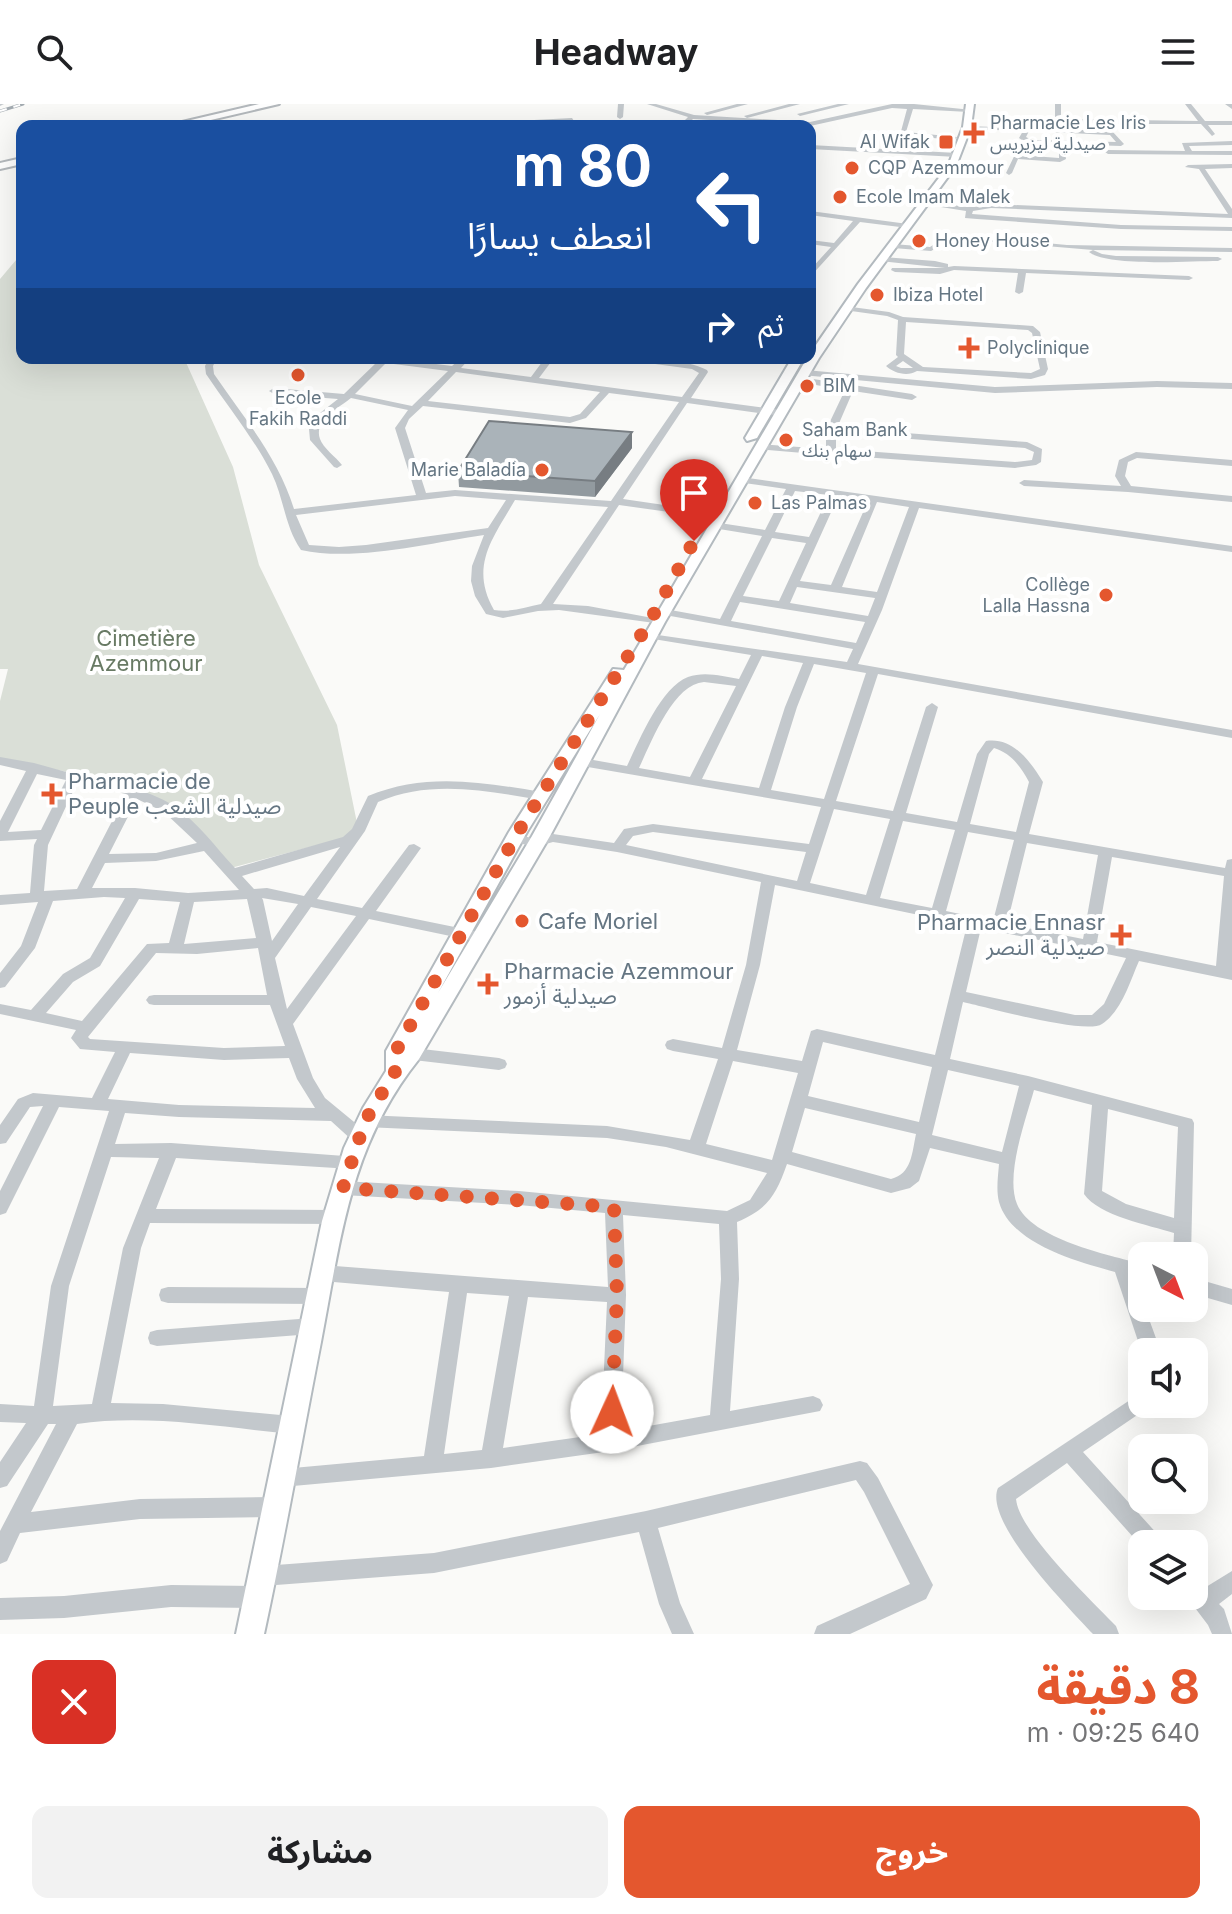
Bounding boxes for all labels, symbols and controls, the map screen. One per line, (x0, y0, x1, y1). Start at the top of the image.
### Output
icon: search (32, 30, 76, 74)
text: Headway (534, 30, 698, 74)
icon: menu (1156, 30, 1200, 74)
place label: Pharmacie Les Iris صيدلية ليزيريس (990, 112, 1146, 155)
marker: Pharmacie Les Iris صيدلية ليزيريس (965, 124, 983, 142)
place label: Al Wifak (860, 131, 930, 152)
text: 80 m (513, 132, 652, 200)
marker: Al Wifak (937, 133, 955, 151)
icon: left (680, 152, 784, 256)
place label: CQP Azemmour (868, 157, 1004, 178)
marker: CQP Azemmour (843, 159, 861, 177)
place label: Ecole Imam Malek (856, 186, 1011, 207)
marker: Ecole Imam Malek (831, 188, 849, 206)
text: انعطف يسارًا (467, 214, 652, 258)
place label: Honey House (935, 230, 1050, 251)
marker: Honey House (910, 232, 928, 250)
place label: Ibiza Hotel (893, 284, 983, 305)
marker: Ibiza Hotel (868, 286, 886, 304)
icon: right (698, 304, 742, 348)
text: ثم (758, 307, 784, 343)
marker: Polyclinique (958, 337, 980, 359)
place label: Polyclinique (987, 337, 1090, 358)
marker: Ecole Fakih Raddi (289, 366, 307, 384)
place label: BIM (823, 375, 856, 396)
marker: BIM (798, 377, 816, 395)
place label: Ecole Fakih Raddi (249, 387, 347, 429)
place label: Saham Bank سهام بنك (802, 419, 908, 465)
marker: Saham Bank سهام بنك (777, 431, 795, 449)
place label: Marie Baladia (411, 459, 526, 480)
pin (660, 459, 728, 541)
marker: Marie Baladia (533, 461, 551, 479)
icon: arrive (672, 471, 716, 515)
place label: Las Palmas (771, 492, 867, 513)
marker: Las Palmas (746, 494, 764, 512)
place label: Collège Lalla Hassna (983, 574, 1090, 616)
marker: Collège Lalla Hassna (1097, 586, 1115, 604)
park label: Cimetière Azemmour (90, 625, 202, 676)
place label: Pharmacie de Peuple صيدلية الشعب (68, 768, 281, 819)
marker: Pharmacie de Peuple صيدلية الشعب (43, 785, 61, 803)
place label: Cafe Moriel (538, 908, 658, 934)
place label: Pharmacie Ennasr صيدلية النصر (917, 909, 1105, 960)
marker: Cafe Moriel (513, 912, 531, 930)
marker: Pharmacie Ennasr صيدلية النصر (1112, 926, 1130, 944)
place label: Pharmacie Azemmour صيدلية أزمور (503, 958, 733, 1010)
marker: Pharmacie Azemmour صيدلية أزمور (479, 975, 497, 993)
north arrow (1128, 1242, 1208, 1322)
map controls (1128, 1242, 1208, 1610)
button: sound (1128, 1338, 1208, 1418)
position arrow (570, 1370, 654, 1454)
button: search (1128, 1434, 1208, 1514)
button: layers (1128, 1530, 1208, 1610)
text: 8 دقيقة (1037, 1657, 1200, 1716)
button: close (32, 1660, 116, 1744)
text: 640 m · 09:25 (1027, 1717, 1200, 1748)
button: مشاركة (32, 1806, 608, 1898)
button: خروج (624, 1806, 1200, 1898)

